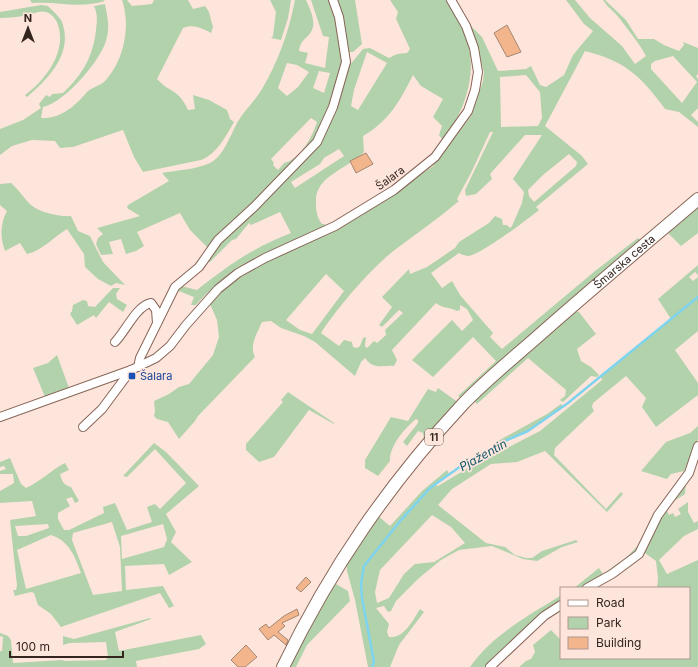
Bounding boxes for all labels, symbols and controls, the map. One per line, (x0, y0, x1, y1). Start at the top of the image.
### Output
north arrow (8, 8, 48, 48)
text: N (24, 11, 32, 25)
street label: Šalara (373, 163, 407, 193)
street label: Šmarska cesta (591, 232, 658, 292)
place label: Šalara (140, 369, 172, 383)
marker: Šalara (127, 371, 137, 381)
road number: 11 (425, 429, 443, 445)
water label: Pjažentin (456, 436, 510, 474)
legend (560, 587, 690, 659)
text: Road (596, 595, 625, 610)
text: Park (596, 615, 622, 630)
scale bar (10, 633, 123, 659)
text: Building (596, 635, 641, 650)
text: 100 m (16, 639, 50, 654)

